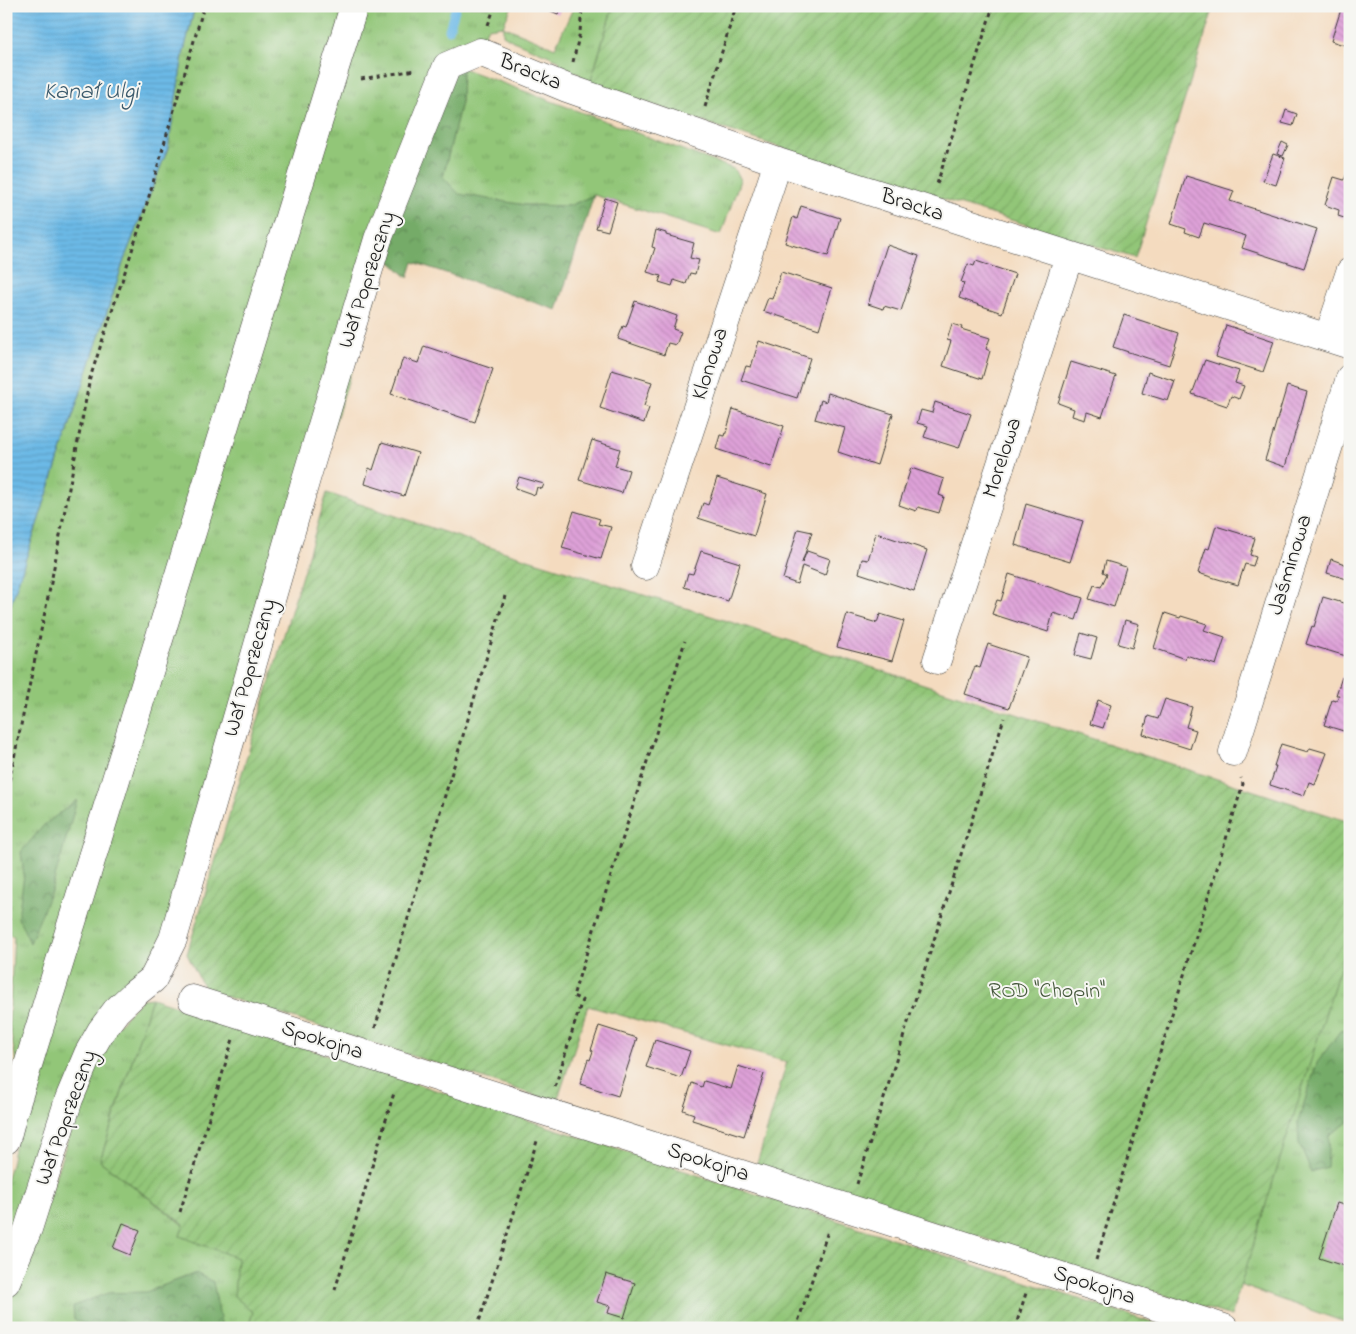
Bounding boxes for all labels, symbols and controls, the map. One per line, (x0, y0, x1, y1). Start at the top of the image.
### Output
street label: Bracka (493, 46, 566, 100)
water label: Kanał Ulgi (43, 75, 141, 110)
street label: Bracka (875, 180, 948, 231)
street label: Wał Poprzeczny (331, 207, 406, 353)
street label: Klonowa (684, 324, 738, 404)
street label: Morelowa (975, 414, 1031, 502)
street label: Jaśminowa (1261, 511, 1321, 619)
street label: Wał Poprzeczny (216, 595, 287, 741)
park label: ROD "Chopin" (989, 976, 1105, 1008)
street label: Spokojna (277, 1013, 367, 1069)
street label: Wał Poprzeczny (28, 1046, 107, 1191)
street label: Spokojna (663, 1135, 753, 1191)
street label: Spokojna (1049, 1258, 1139, 1314)

